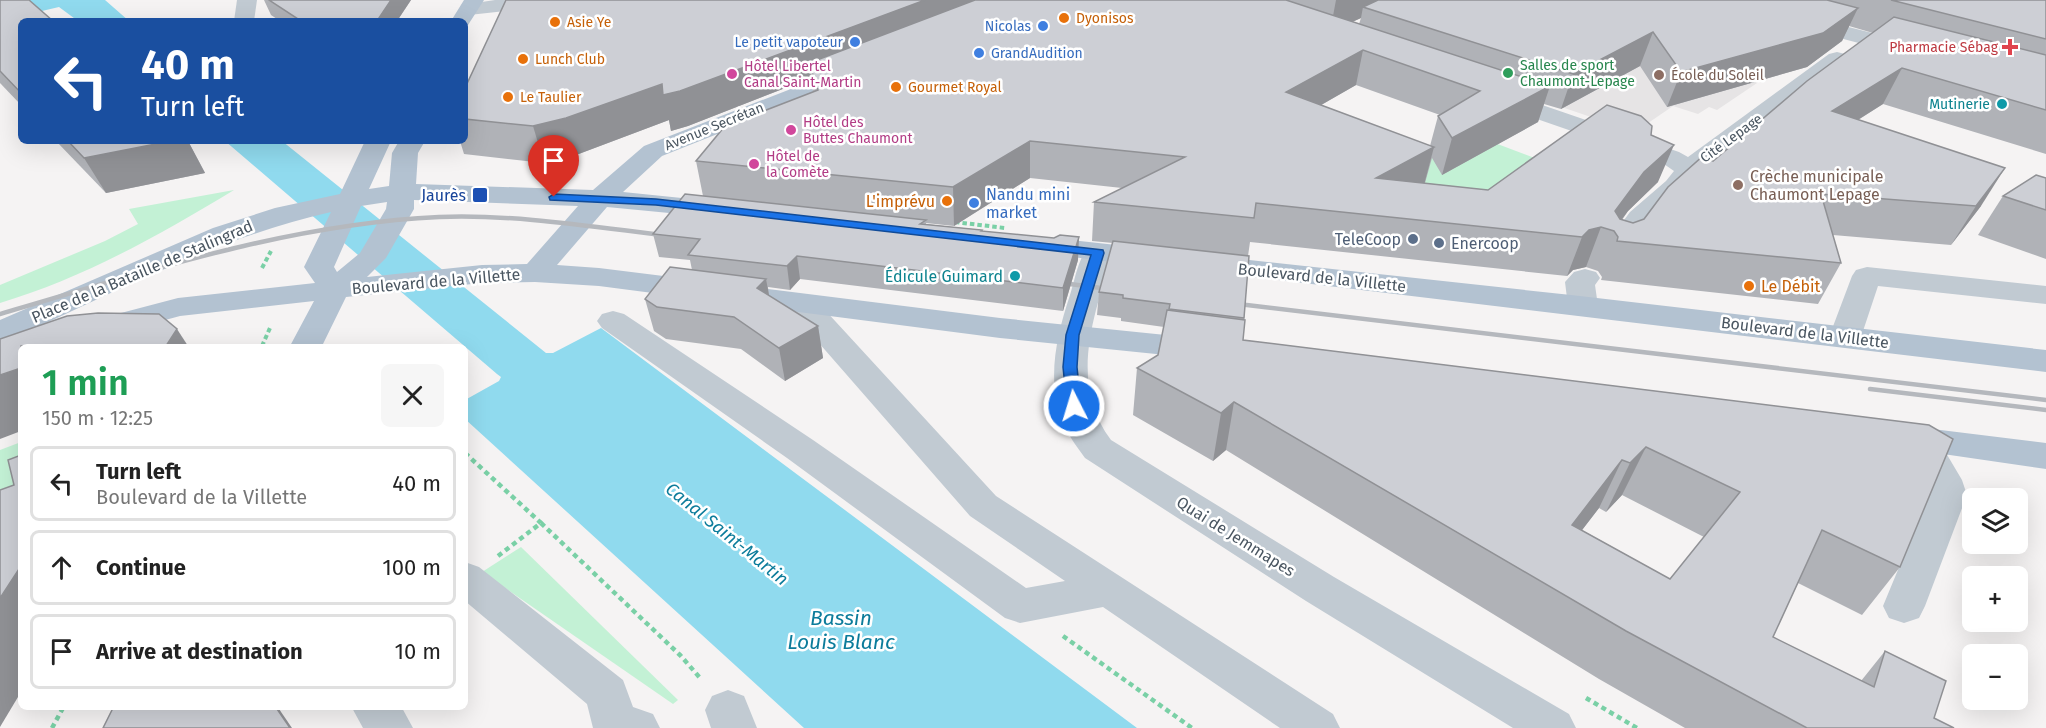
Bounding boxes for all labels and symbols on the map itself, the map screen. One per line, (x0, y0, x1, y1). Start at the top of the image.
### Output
place label: Dyonisos (1076, 10, 1134, 27)
marker: Dyonisos (1057, 11, 1071, 25)
place label: Asie Ye (567, 14, 611, 31)
marker: Asie Ye (548, 15, 562, 29)
place label: Nicolas (985, 18, 1031, 35)
marker: Nicolas (1036, 19, 1050, 33)
place label: Le petit vapoteur (735, 34, 844, 51)
marker: Le petit vapoteur (848, 35, 862, 49)
place label: Pharmacie Sébag (1889, 39, 1999, 56)
marker: Pharmacie Sébag (2003, 40, 2017, 54)
place label: GrandAudition (991, 45, 1083, 62)
marker: GrandAudition (972, 46, 986, 60)
place label: Lunch Club (535, 51, 605, 68)
marker: Lunch Club (516, 52, 530, 66)
place label: Salles de sport Chaumont-Lepage (1520, 57, 1635, 90)
place label: Hôtel Libertel Canal Saint-Martin (744, 58, 861, 91)
marker: Salles de sport Chaumont-Lepage (1501, 66, 1515, 80)
place label: École du Soleil (1671, 66, 1764, 84)
marker: Hôtel Libertel Canal Saint-Martin (725, 67, 739, 81)
marker: École du Soleil (1652, 68, 1666, 82)
place label: Gourmet Royal (908, 79, 1002, 96)
marker: Gourmet Royal (889, 80, 903, 94)
place label: Le Taulier (520, 89, 582, 106)
marker: Le Taulier (501, 90, 515, 104)
place label: Mutinerie (1929, 96, 1990, 113)
marker: Mutinerie (1995, 97, 2009, 111)
street label: Avenue Secrétan (662, 99, 766, 154)
street label: Cité Lepage (1697, 110, 1766, 167)
place label: Hôtel des Buttes Chaumont (803, 114, 913, 147)
marker: Hôtel des Buttes Chaumont (784, 123, 798, 137)
pin (528, 135, 579, 197)
place label: Hôtel de la Comète (766, 148, 829, 181)
marker: Hôtel de la Comète (747, 157, 761, 171)
place label: Crèche municipale Chaumont Lepage (1750, 167, 1883, 204)
marker: Crèche municipale Chaumont Lepage (1731, 178, 1745, 192)
place label: Nandu mini market (986, 185, 1070, 222)
place label: Jaurès (421, 186, 466, 205)
marker: Jaurès (471, 186, 489, 204)
place label: L'imprévu (866, 192, 935, 211)
marker: L'imprévu (940, 194, 954, 208)
marker: Nandu mini market (967, 196, 981, 210)
street label: Place de la Bataille de Stalingrad (29, 216, 256, 327)
place label: TeleCoop (1335, 230, 1401, 249)
marker: TeleCoop (1406, 232, 1420, 246)
place label: Enercoop (1451, 234, 1519, 253)
marker: Enercoop (1432, 236, 1446, 250)
street label: Boulevard de la Villette (1237, 259, 1407, 296)
street label: Boulevard de la Villette (351, 265, 521, 298)
place label: Édicule Guimard (885, 266, 1003, 286)
marker: Édicule Guimard (1008, 269, 1022, 283)
place label: Le Débit (1761, 277, 1821, 296)
marker: Le Débit (1742, 279, 1756, 293)
street label: Boulevard de la Villette (1720, 313, 1890, 352)
position arrow (1042, 374, 1106, 438)
water label: Canal Saint-Martin (661, 478, 793, 590)
street label: Quai de Jemmapes (1173, 492, 1298, 580)
water label: Bassin Louis Blanc (787, 605, 895, 655)

